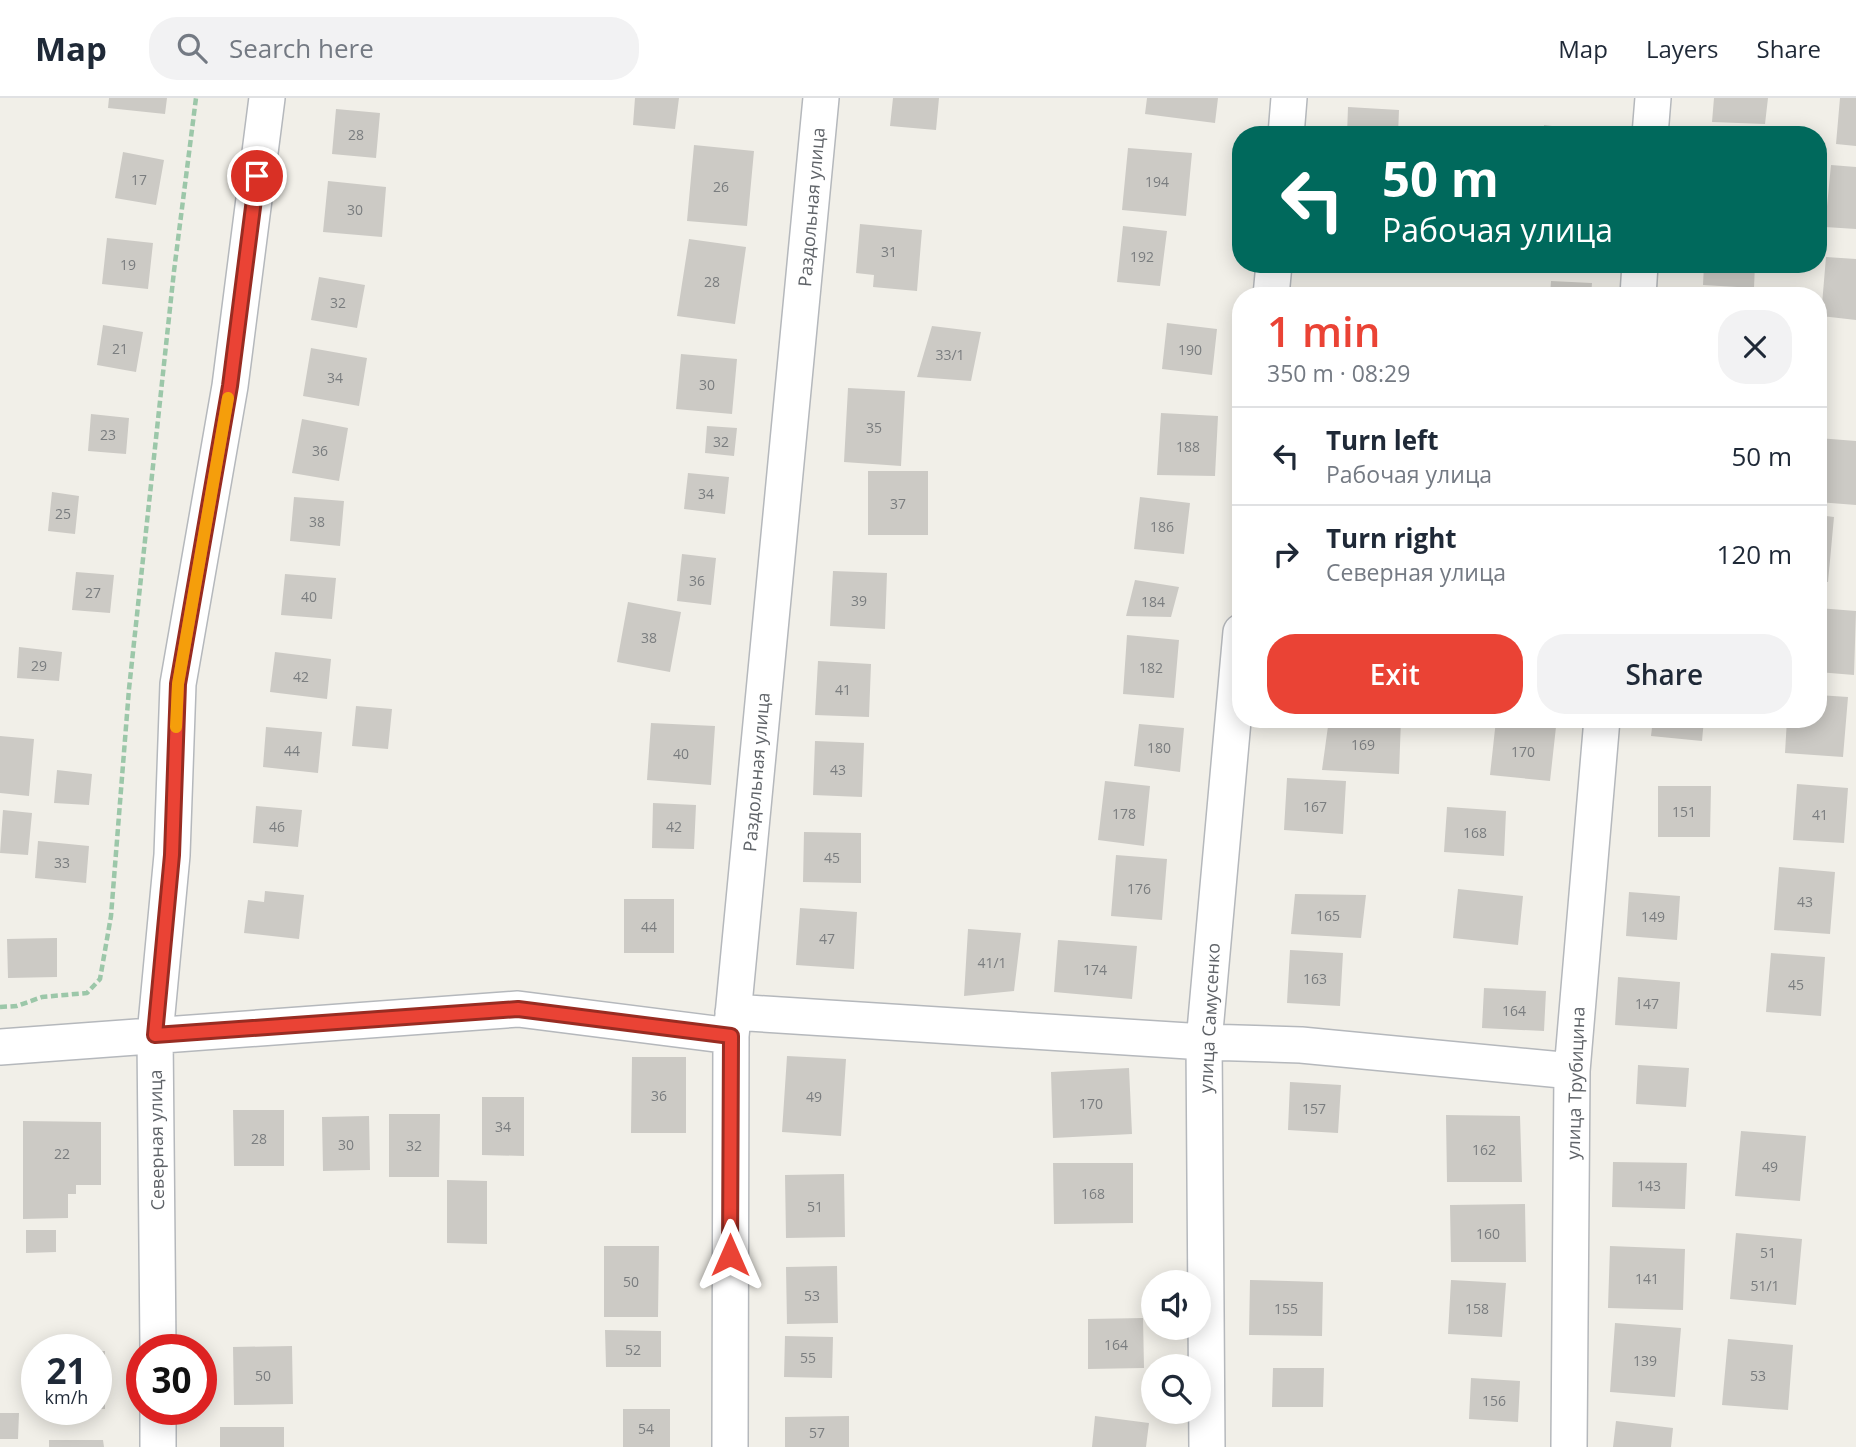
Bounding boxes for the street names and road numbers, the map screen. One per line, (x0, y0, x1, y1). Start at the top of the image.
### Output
street label: Раздольная улица (792, 126, 830, 288)
street label: Раздольная улица (737, 691, 775, 853)
street label: улица Самусенко (1193, 942, 1225, 1094)
street label: улица Трубицина (1560, 1006, 1590, 1160)
street label: Северная улица (143, 1069, 169, 1211)

